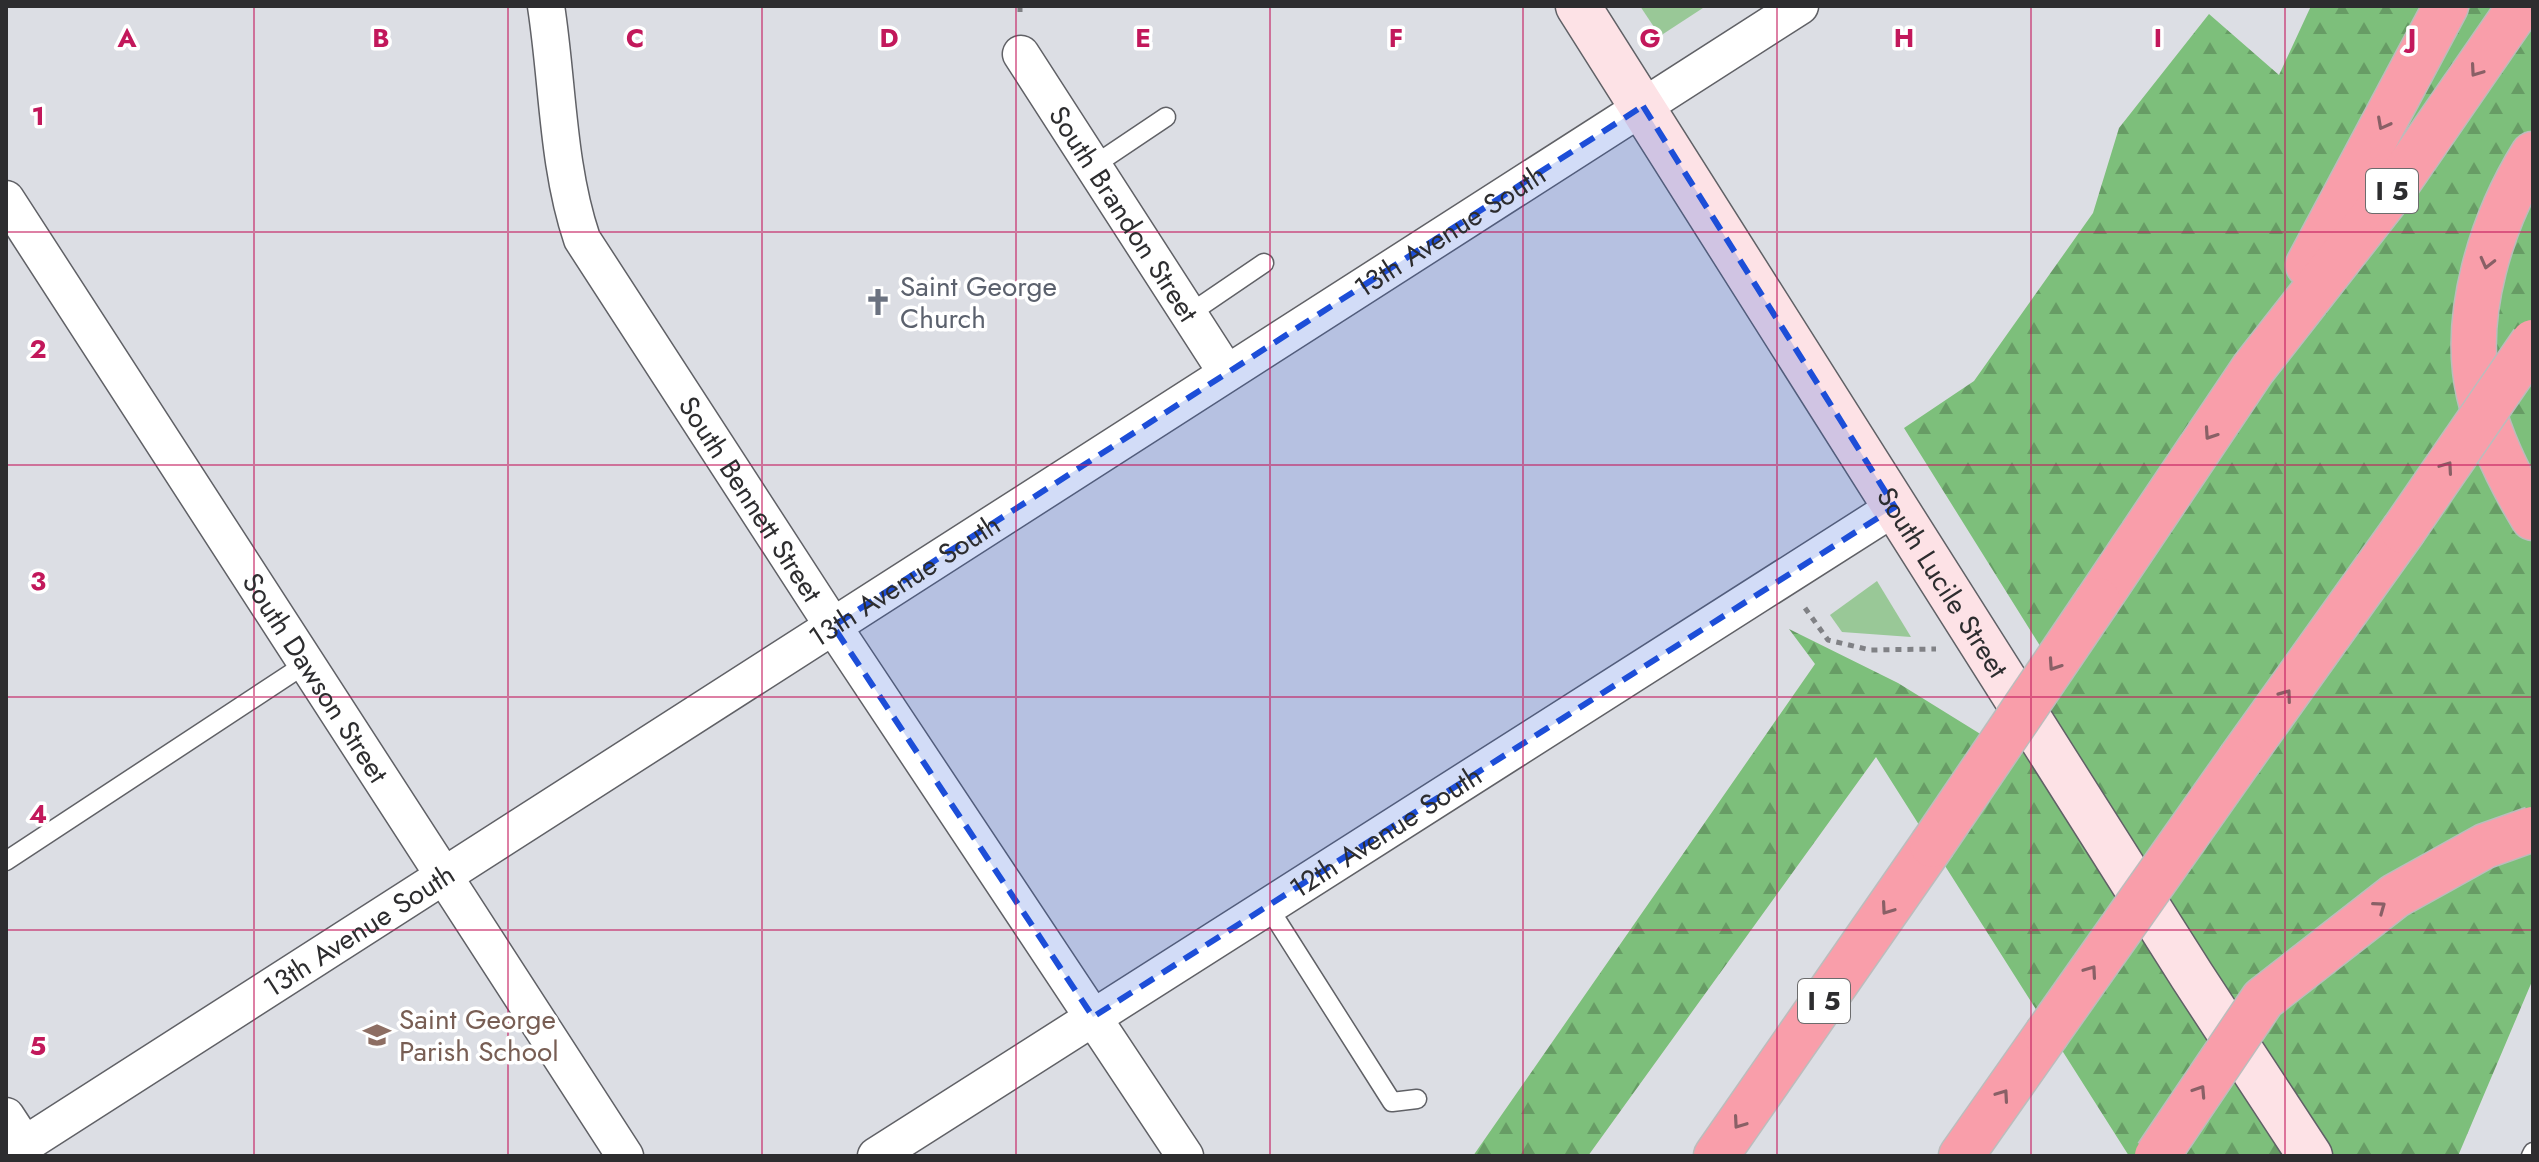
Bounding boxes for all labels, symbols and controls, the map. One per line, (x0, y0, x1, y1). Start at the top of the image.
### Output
text: A (116, 19, 137, 57)
text: B (372, 19, 390, 57)
text: C (626, 19, 644, 57)
text: D (879, 19, 899, 57)
text: E (1135, 19, 1151, 57)
text: F (1389, 19, 1403, 57)
text: G (1639, 19, 1661, 57)
text: H (1894, 19, 1914, 57)
text: I (2154, 19, 2162, 57)
text: J (2403, 19, 2416, 57)
one-way arrow (2471, 62, 2486, 76)
text: 1 (31, 97, 45, 135)
street label: South Brandon Street (1039, 98, 1209, 330)
one-way arrow (2377, 116, 2392, 131)
street label: 13th Avenue South (1346, 154, 1554, 308)
road number: I 5 (2366, 169, 2418, 213)
one-way arrow (2480, 256, 2497, 270)
place label: Saint George Church (900, 266, 1057, 339)
church icon: Saint George Church (863, 287, 893, 317)
text: 2 (29, 330, 47, 368)
street label: South Bennett Street (668, 388, 832, 610)
one-way arrow (2205, 425, 2220, 439)
one-way arrow (2437, 461, 2452, 475)
street label: South Lucile Street (1867, 479, 2018, 686)
street label: 13th Avenue South (801, 504, 1008, 658)
text: 3 (30, 562, 46, 600)
street label: South Dawson Street (232, 565, 399, 791)
one-way arrow (2049, 656, 2064, 671)
one-way arrow (2276, 689, 2291, 703)
street label: 12th Avenue South (1282, 755, 1490, 909)
text: 4 (29, 795, 47, 833)
street label: 13th Avenue South (255, 854, 463, 1007)
one-way arrow (1882, 901, 1897, 915)
one-way arrow (2371, 902, 2385, 917)
one-way arrow (2081, 965, 2096, 980)
road number: I 5 (1798, 979, 1850, 1023)
place label: Saint George Parish School (399, 999, 559, 1072)
school or university icon: Saint George Parish School (362, 1020, 392, 1050)
text: 5 (30, 1027, 46, 1065)
one-way arrow (2190, 1085, 2205, 1099)
one-way arrow (1994, 1090, 2008, 1104)
one-way arrow (1734, 1114, 1749, 1128)

